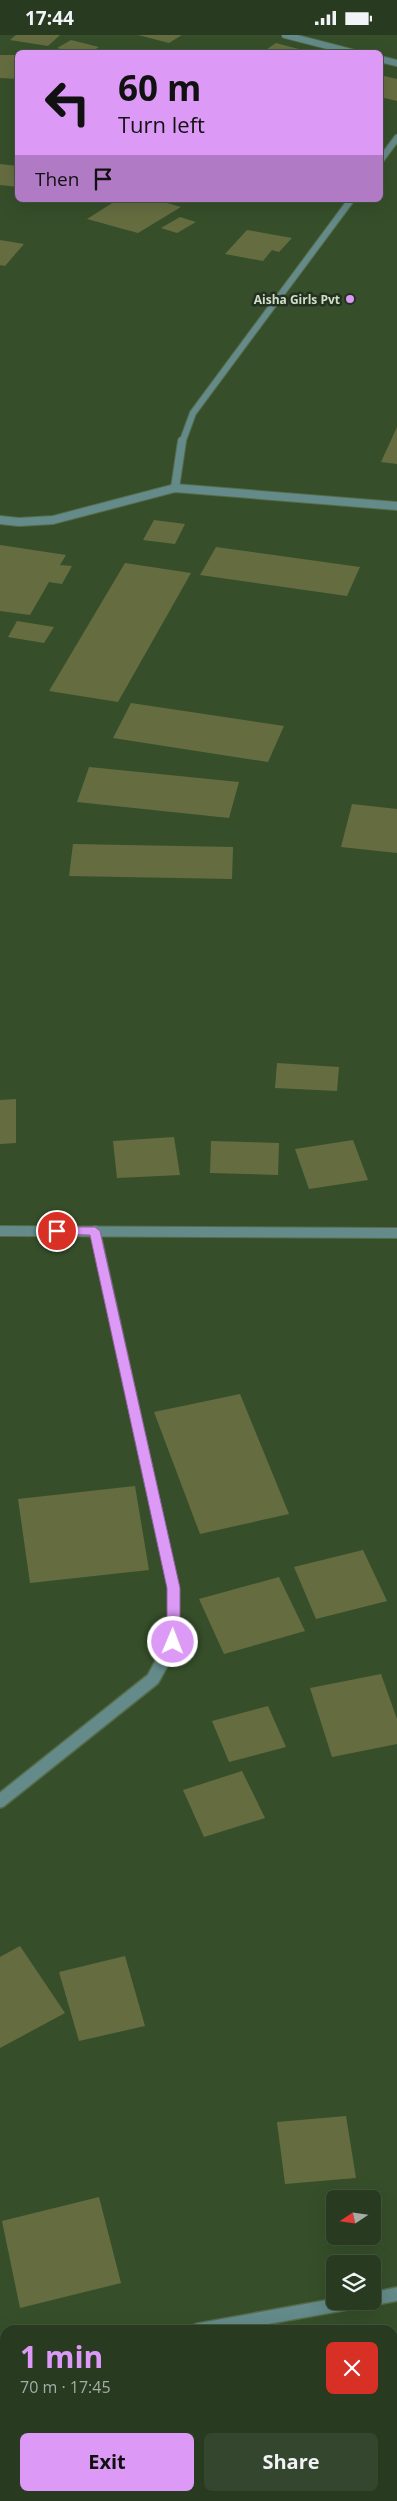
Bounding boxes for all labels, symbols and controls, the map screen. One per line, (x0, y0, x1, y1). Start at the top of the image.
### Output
text: 17:44 (25, 5, 74, 31)
text: 60 m (118, 64, 201, 111)
icon: left (35, 70, 100, 135)
text: Turn left (118, 109, 205, 139)
icon: arrive (89, 165, 117, 193)
text: Then (35, 166, 79, 192)
place label: Aisha Girls Pvt (254, 291, 340, 308)
marker: Aisha Girls Pvt (344, 293, 356, 305)
pin (36, 1210, 78, 1252)
icon: arrive (43, 1217, 71, 1245)
position arrow (146, 1615, 198, 1667)
north arrow (326, 2190, 381, 2245)
map controls (326, 2190, 381, 2310)
button: layers (326, 2255, 381, 2310)
text: 1 min (20, 2336, 103, 2377)
button: close (326, 2342, 378, 2394)
text: 70 m · 17:45 (20, 2376, 111, 2398)
button: Exit (20, 2433, 194, 2491)
button: Share (204, 2433, 378, 2491)

